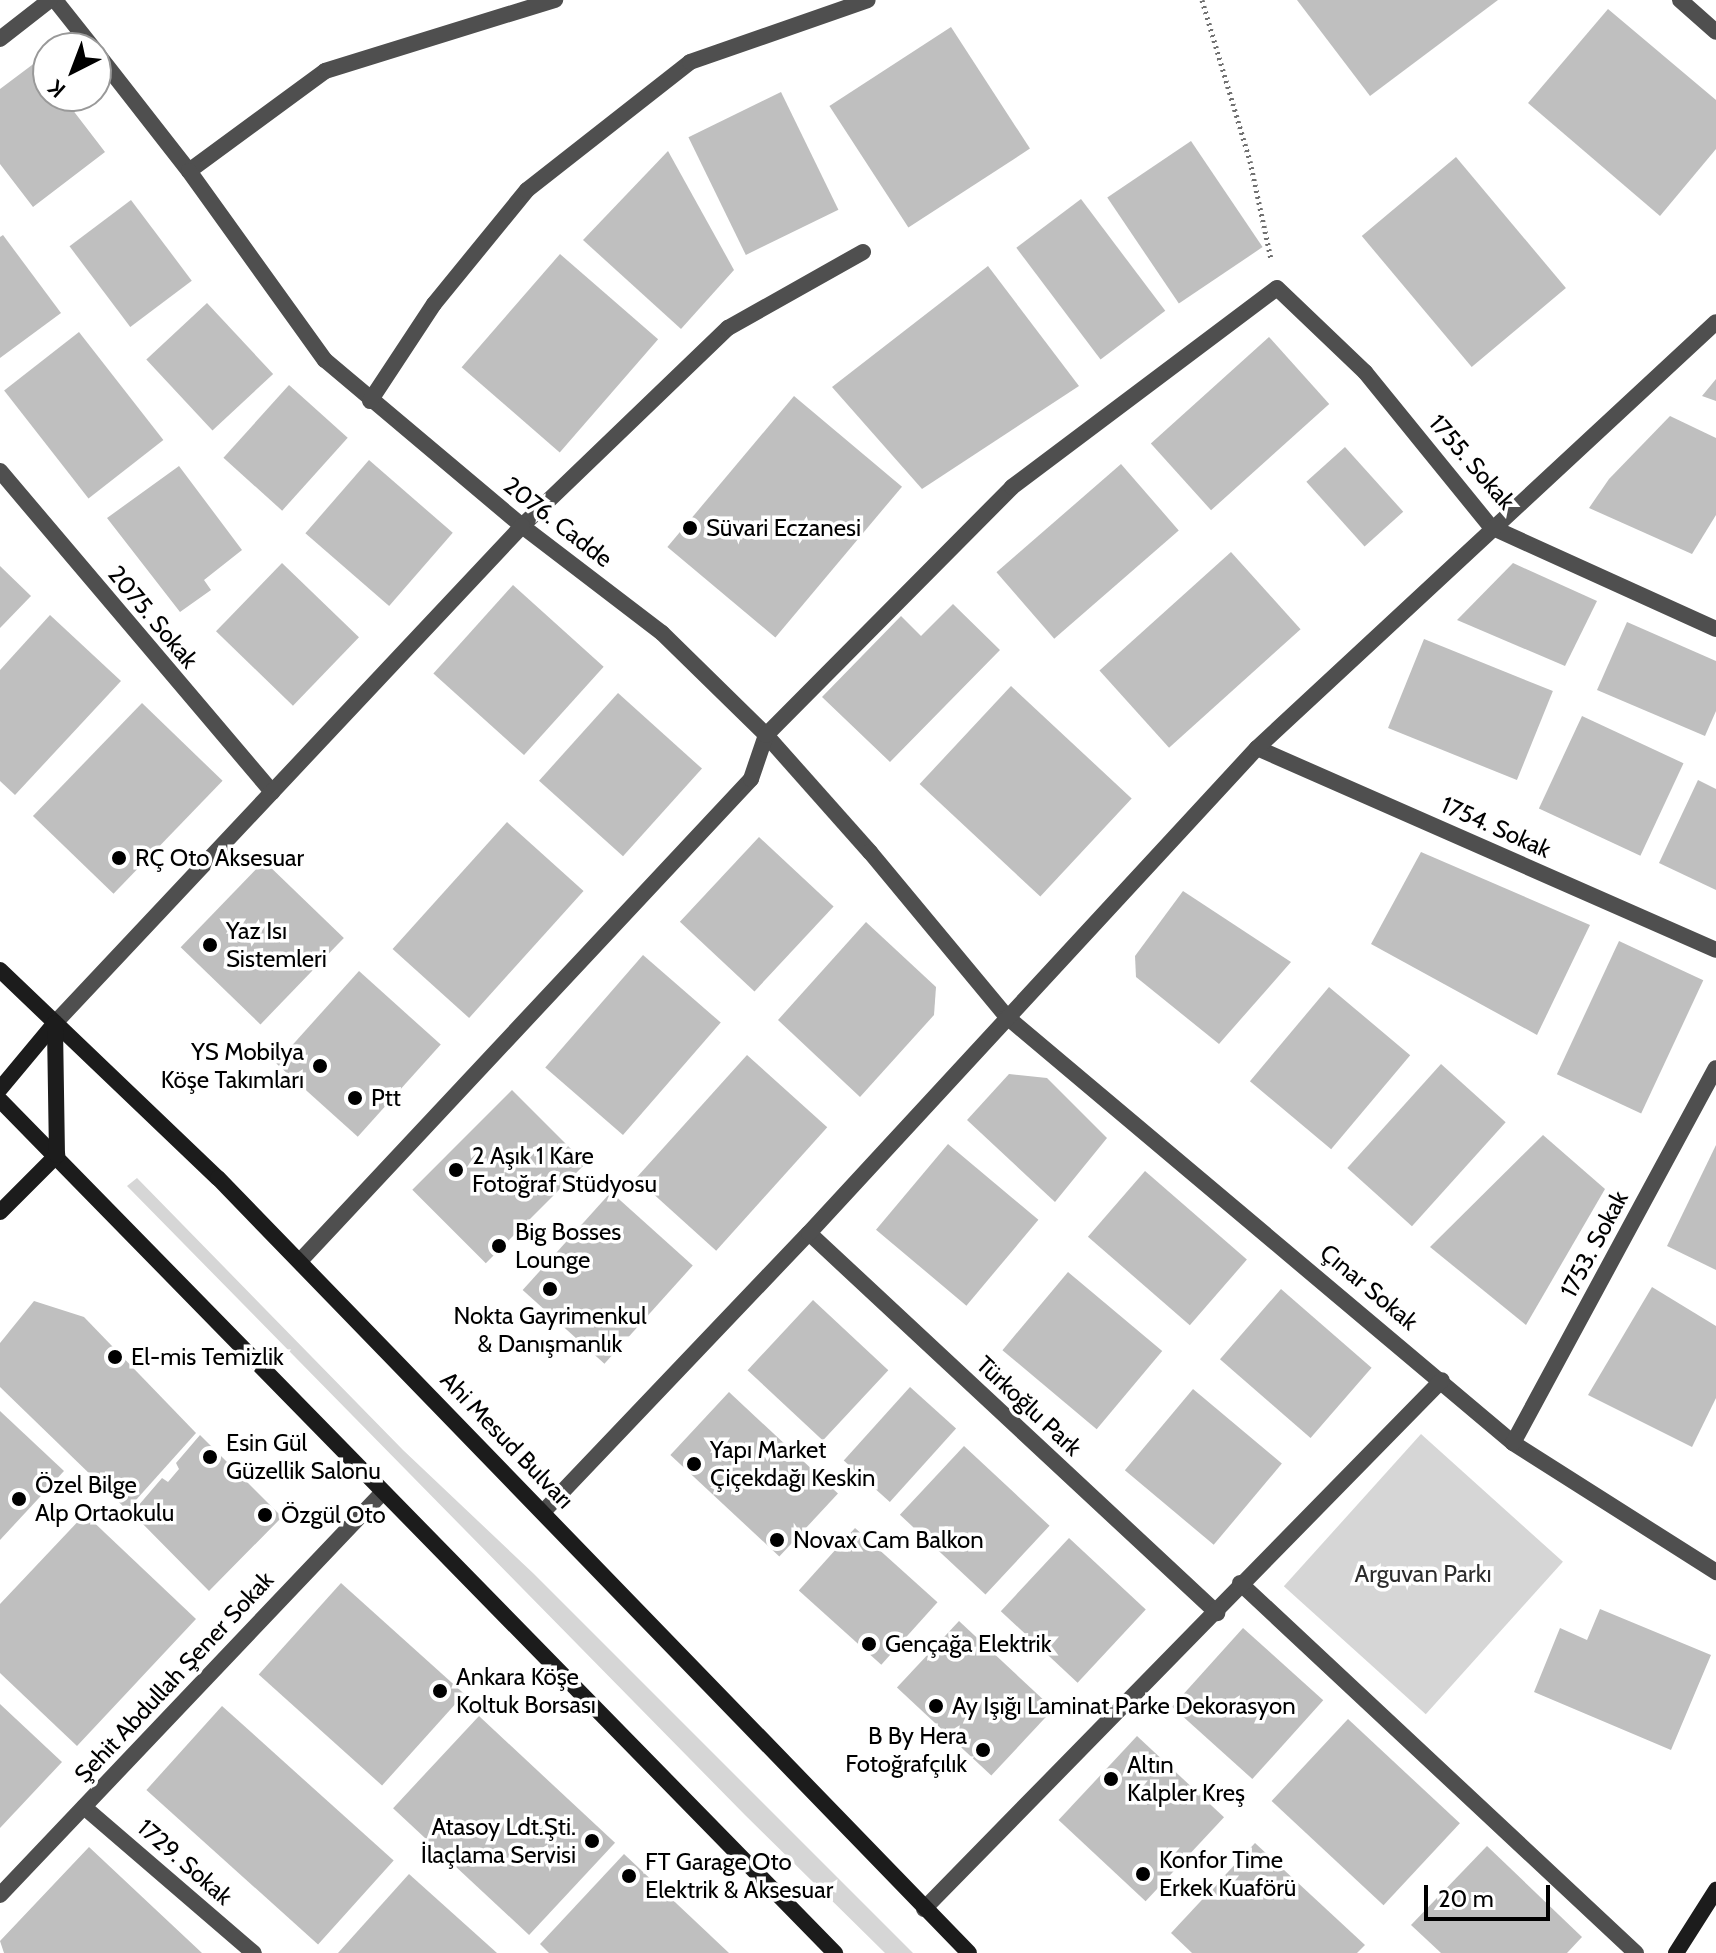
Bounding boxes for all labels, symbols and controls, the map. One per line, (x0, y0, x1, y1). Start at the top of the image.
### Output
north arrow (32, 32, 112, 112)
text: K (43, 74, 71, 103)
street label: 1755. Sokak (1423, 409, 1521, 515)
street label: 2076. Cadde (498, 471, 618, 573)
place label: Süvari Eczanesi (706, 514, 861, 542)
marker: Süvari Eczanesi (681, 519, 699, 537)
street label: 2075. Sokak (102, 560, 204, 674)
street label: 1754. Sokak (1437, 790, 1555, 864)
place label: RÇ Oto Aksesuar (135, 844, 304, 872)
marker: RÇ Oto Aksesuar (110, 849, 128, 867)
place label: Yaz Isı Sistemleri (226, 917, 327, 973)
marker: Yaz Isı Sistemleri (201, 936, 219, 954)
place label: YS Mobilya Köşe Takımları (161, 1038, 304, 1094)
marker: YS Mobilya Köşe Takımları (311, 1057, 329, 1075)
place label: Ptt (371, 1084, 401, 1112)
marker: Ptt (346, 1089, 364, 1107)
place label: 2 Aşık 1 Kare Fotoğraf Stüdyosu (472, 1142, 657, 1198)
marker: 2 Aşık 1 Kare Fotoğraf Stüdyosu (447, 1161, 465, 1179)
street label: 1753. Sokak (1554, 1186, 1634, 1302)
place label: Big Bosses Lounge (515, 1218, 621, 1274)
marker: Big Bosses Lounge (490, 1237, 508, 1255)
street label: Çınar Sokak (1314, 1238, 1424, 1336)
marker: Nokta Gayrimenkul & Danışmanlık (541, 1280, 559, 1298)
place label: Nokta Gayrimenkul & Danışmanlık (453, 1302, 647, 1358)
place label: El-mis Temizlik (131, 1343, 284, 1371)
marker: El-mis Temizlik (106, 1348, 124, 1366)
street label: Türkoğlu Park (970, 1350, 1088, 1462)
street label: Ahi Mesud Bulvarı (434, 1366, 580, 1514)
place label: Esin Gül Güzellik Salonu (226, 1429, 381, 1485)
place label: Yapı Market Çiçekdağı Keskin (710, 1436, 875, 1492)
marker: Esin Gül Güzellik Salonu (201, 1448, 219, 1466)
marker: Yapı Market Çiçekdağı Keskin (685, 1455, 703, 1473)
place label: Özel Bilge Alp Ortaokulu (35, 1471, 174, 1527)
marker: Özel Bilge Alp Ortaokulu (10, 1490, 28, 1508)
place label: Özgül Oto (281, 1501, 386, 1529)
marker: Özgül Oto (256, 1506, 274, 1524)
place label: Novax Cam Balkon (793, 1526, 984, 1554)
marker: Novax Cam Balkon (768, 1531, 786, 1549)
park label: Arguvan Parkı (1354, 1560, 1492, 1588)
street label: Şehit Abdullah Şener Sokak (69, 1565, 279, 1789)
place label: Gençağa Elektrik (885, 1630, 1051, 1658)
marker: Gençağa Elektrik (860, 1635, 878, 1653)
place label: Ankara Köşe Koltuk Borsası (456, 1663, 596, 1719)
marker: Ankara Köşe Koltuk Borsası (431, 1682, 449, 1700)
place label: Ay Işığı Laminat Parke Dekorasyon (952, 1692, 1296, 1720)
marker: Ay Işığı Laminat Parke Dekorasyon (927, 1697, 945, 1715)
place label: B By Hera Fotoğrafçılık (845, 1722, 967, 1778)
marker: B By Hera Fotoğrafçılık (974, 1741, 992, 1759)
place label: Altın Kalpler Kreş (1127, 1751, 1245, 1807)
marker: Altın Kalpler Kreş (1102, 1770, 1120, 1788)
street label: 1729. Sokak (132, 1813, 238, 1911)
place label: Atasoy Ldt.Şti. İlaçlama Servisi (421, 1813, 576, 1869)
marker: Atasoy Ldt.Şti. İlaçlama Servisi (583, 1832, 601, 1850)
place label: Konfor Time Erkek Kuaförü (1159, 1846, 1296, 1902)
place label: FT Garage Oto Elektrik & Aksesuar (645, 1848, 833, 1904)
marker: Konfor Time Erkek Kuaförü (1134, 1865, 1152, 1883)
marker: FT Garage Oto Elektrik & Aksesuar (620, 1867, 638, 1885)
scale bar (1428, 1869, 1554, 1919)
text: 20 m (1438, 1884, 1494, 1913)

